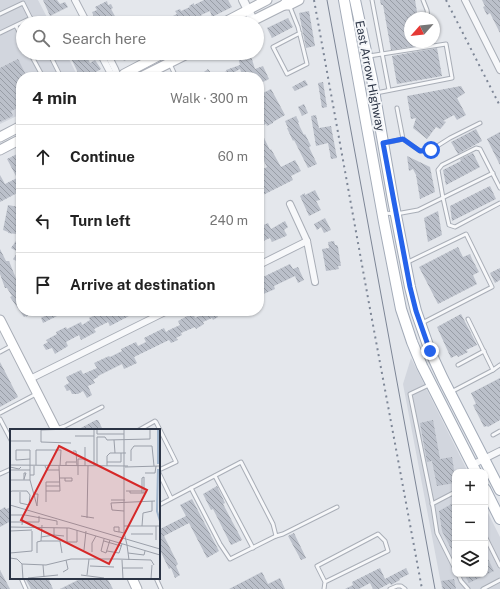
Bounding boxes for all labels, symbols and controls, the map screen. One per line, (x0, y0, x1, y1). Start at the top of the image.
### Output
north arrow (404, 12, 440, 48)
search box (16, 16, 264, 60)
street label: East Arrow Highway (352, 19, 388, 133)
icon: search (30, 27, 52, 49)
text: Search here (62, 30, 146, 47)
text: 4 min (32, 88, 77, 108)
text: Walk · 300 m (170, 91, 248, 106)
route start (422, 141, 440, 159)
icon: ahead (32, 146, 54, 168)
text: Continue (70, 148, 135, 165)
text: 60 m (218, 149, 248, 164)
icon: left (32, 210, 54, 232)
text: Turn left (70, 212, 131, 229)
text: 240 m (210, 213, 248, 228)
icon: arrive (32, 274, 54, 296)
text: Arrive at destination (70, 276, 215, 293)
route end (421, 342, 439, 360)
inset map (10, 429, 160, 579)
map controls (452, 469, 488, 577)
button: + (452, 469, 488, 505)
button: − (452, 505, 488, 541)
button: layers (452, 541, 488, 577)

